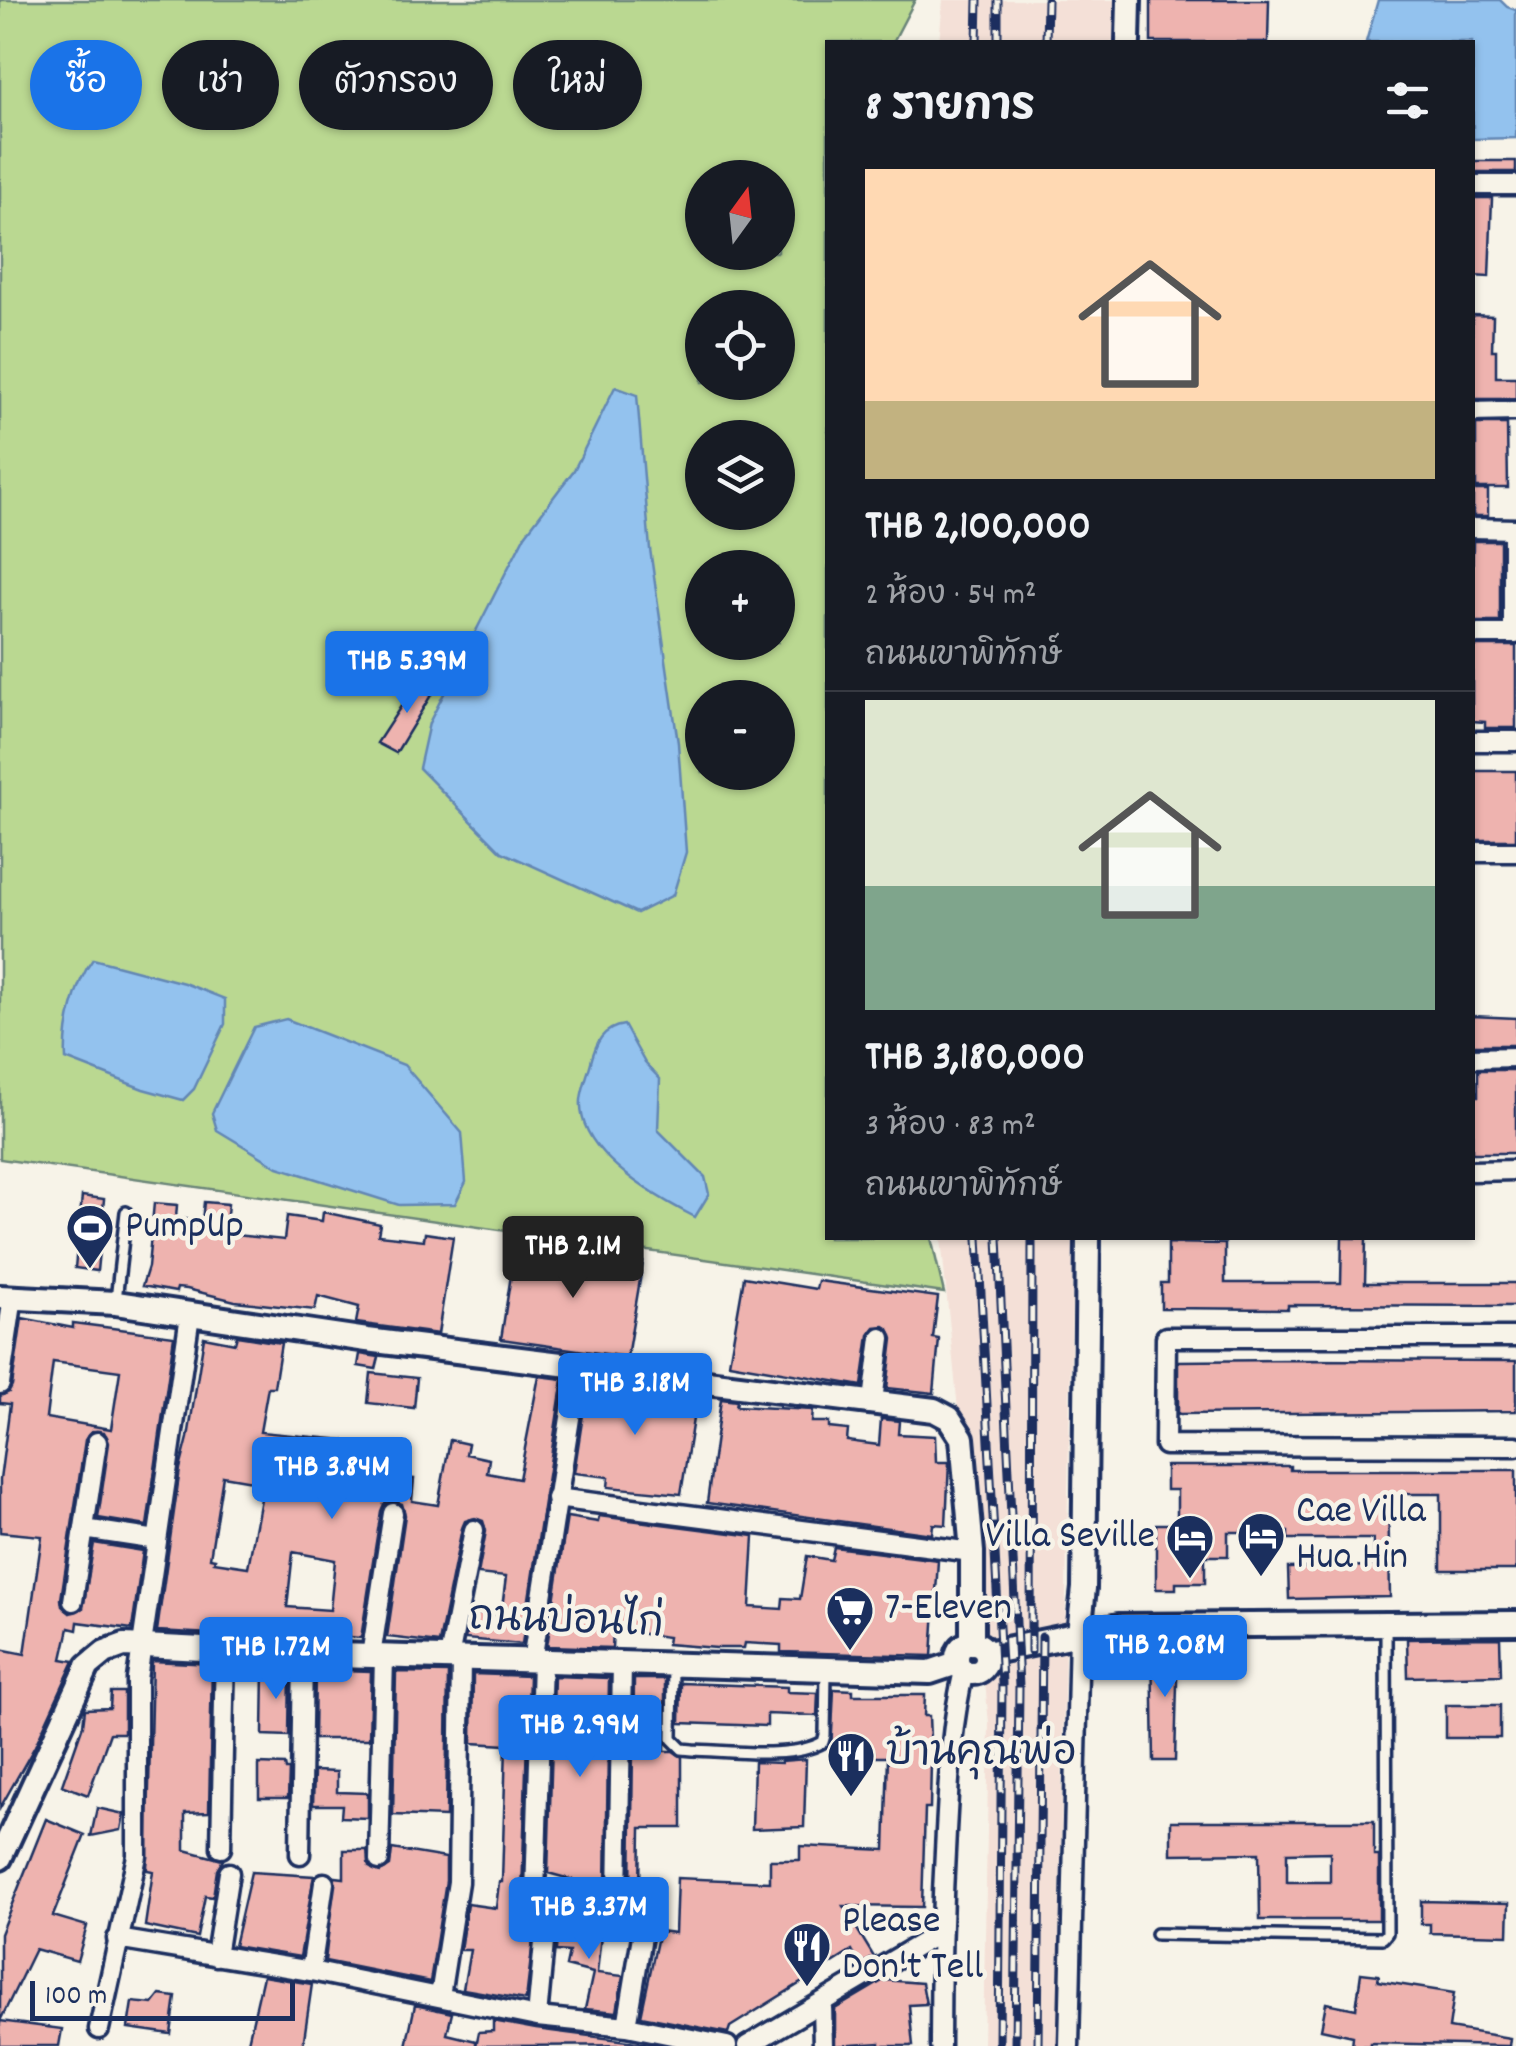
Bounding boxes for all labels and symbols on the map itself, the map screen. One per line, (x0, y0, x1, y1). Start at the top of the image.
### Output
north arrow (685, 160, 795, 270)
pin: THB 5.39M (293, 631, 521, 716)
place label: PumpUp (125, 1200, 244, 1257)
sports icon: PumpUp (64, 1202, 116, 1270)
pin: THB 2.1M (470, 1216, 676, 1301)
pin: THB 3.18M (521, 1353, 749, 1438)
pin: THB 3.84M (218, 1437, 446, 1522)
place label: Cae Villa Hua Hin (1296, 1485, 1427, 1588)
place label: Villa Seville (986, 1510, 1155, 1567)
hotel icon: Cae Villa Hua Hin (1235, 1510, 1287, 1578)
hotel icon: Villa Seville (1164, 1512, 1216, 1580)
place label: 7-Eleven (885, 1582, 1012, 1639)
supermarket icon: 7-Eleven (824, 1584, 876, 1652)
street label: ถนนบ่อนไก่ (468, 1587, 665, 1656)
pin: THB 2.08M (1051, 1615, 1279, 1700)
pin: THB 1.72M (162, 1617, 390, 1702)
pin: THB 2.99M (466, 1695, 694, 1780)
place label: บ้านคุณพ่อ (886, 1725, 1077, 1785)
restaurant icon: บ้านคุณพ่อ (825, 1730, 877, 1798)
pin: THB 3.37M (475, 1877, 703, 1962)
place label: Please Don't Tell (842, 1895, 983, 1998)
restaurant icon: Please Don't Tell (781, 1920, 833, 1988)
scale bar (30, 1976, 295, 2020)

